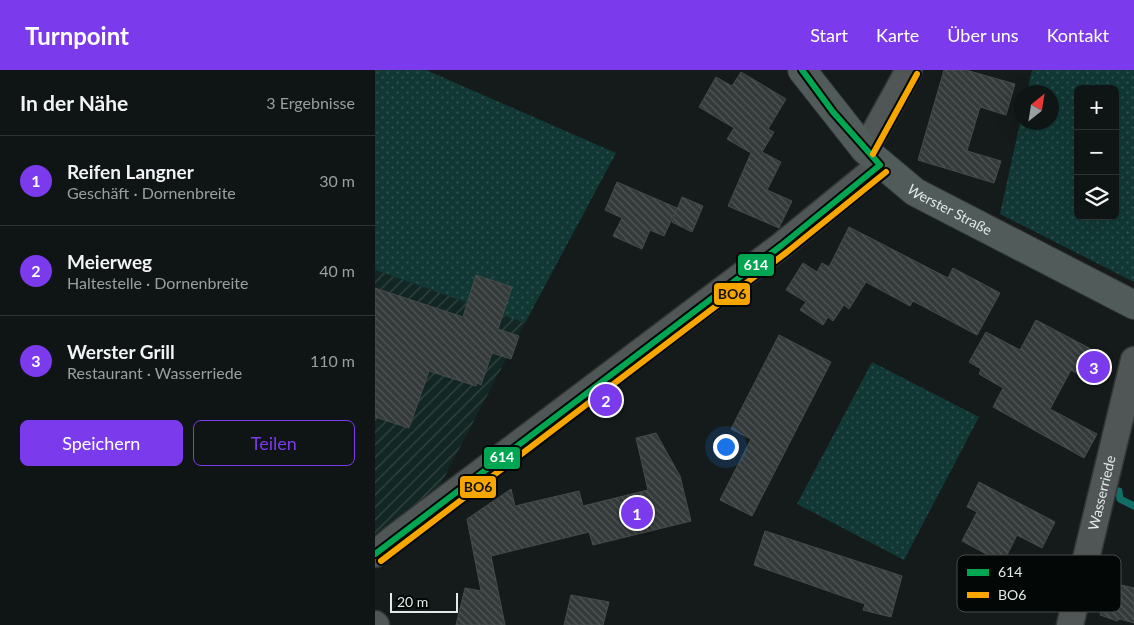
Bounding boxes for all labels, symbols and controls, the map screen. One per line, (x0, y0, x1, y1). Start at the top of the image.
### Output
text: Turnpoint (25, 21, 129, 50)
text: Start (810, 24, 848, 46)
text: Karte (876, 24, 919, 46)
text: Über uns (947, 24, 1019, 46)
text: Kontakt (1047, 24, 1109, 46)
north arrow (1014, 85, 1059, 130)
map controls (1074, 85, 1119, 220)
button: + (1074, 85, 1119, 130)
text: In der Nähe (20, 90, 128, 115)
text: 3 Ergebnisse (266, 93, 355, 112)
button: − (1074, 130, 1119, 175)
text: Reifen Langner (67, 160, 194, 183)
text: 1 (31, 171, 41, 190)
text: 30 m (319, 171, 355, 190)
button: layers (1074, 175, 1119, 220)
street label: Werster Straße (904, 180, 995, 238)
text: Geschäft · Dornenbreite (67, 183, 236, 202)
text: Meierweg (67, 250, 152, 273)
line badge: 614 (737, 253, 775, 277)
text: 614 (744, 256, 768, 273)
text: 2 (31, 261, 41, 280)
text: 40 m (319, 261, 355, 280)
text: Haltestelle · Dornenbreite (67, 273, 248, 292)
line badge: BO6 (713, 282, 751, 306)
text: BO6 (718, 285, 746, 302)
text: Werster Grill (67, 340, 175, 363)
pin: 3 (1078, 348, 1110, 386)
text: 3 (31, 351, 41, 370)
text: 110 m (310, 351, 355, 370)
text: Restaurant · Wasserriede (67, 363, 242, 382)
pin: 2 (590, 381, 622, 419)
button: Speichern (20, 420, 183, 466)
button: Teilen (193, 420, 355, 466)
your location (713, 434, 739, 460)
line badge: 614 (483, 446, 521, 470)
text: 614 (490, 448, 514, 465)
street label: Wasserriede (1084, 454, 1119, 532)
line badge: BO6 (459, 475, 497, 499)
text: BO6 (464, 478, 492, 495)
pin: 1 (621, 494, 653, 532)
legend (957, 555, 1121, 612)
text: 614 (998, 563, 1022, 580)
text: BO6 (998, 586, 1026, 603)
scale bar (390, 590, 457, 613)
text: 20 m (397, 593, 428, 610)

